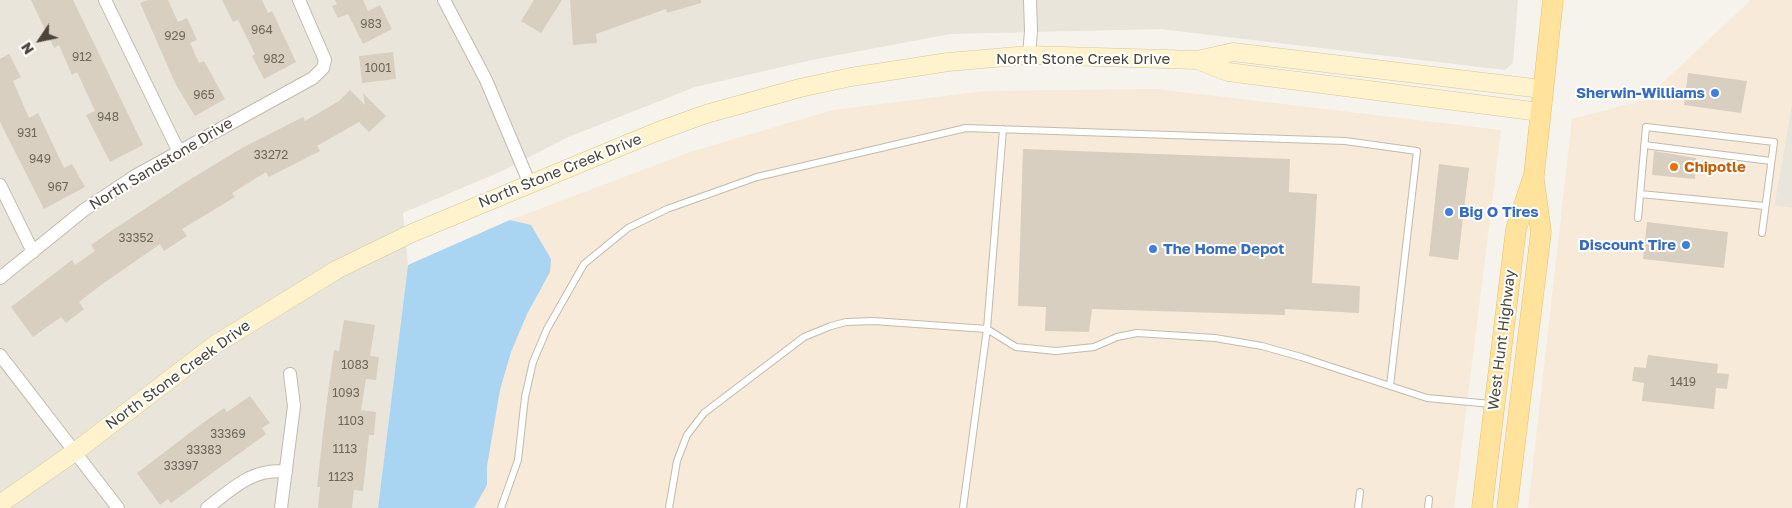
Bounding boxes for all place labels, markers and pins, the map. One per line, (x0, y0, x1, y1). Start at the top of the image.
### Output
place label: Sherwin-Williams (1576, 84, 1705, 102)
marker: Sherwin-Williams (1709, 87, 1721, 99)
place label: Chipotle (1684, 158, 1746, 176)
marker: Chipotle (1668, 161, 1680, 173)
place label: Big O Tires (1459, 203, 1539, 221)
marker: Big O Tires (1443, 206, 1455, 218)
place label: Discount Tire (1579, 236, 1676, 254)
marker: Discount Tire (1680, 239, 1692, 251)
place label: The Home Depot (1163, 240, 1284, 258)
marker: The Home Depot (1147, 243, 1159, 255)

